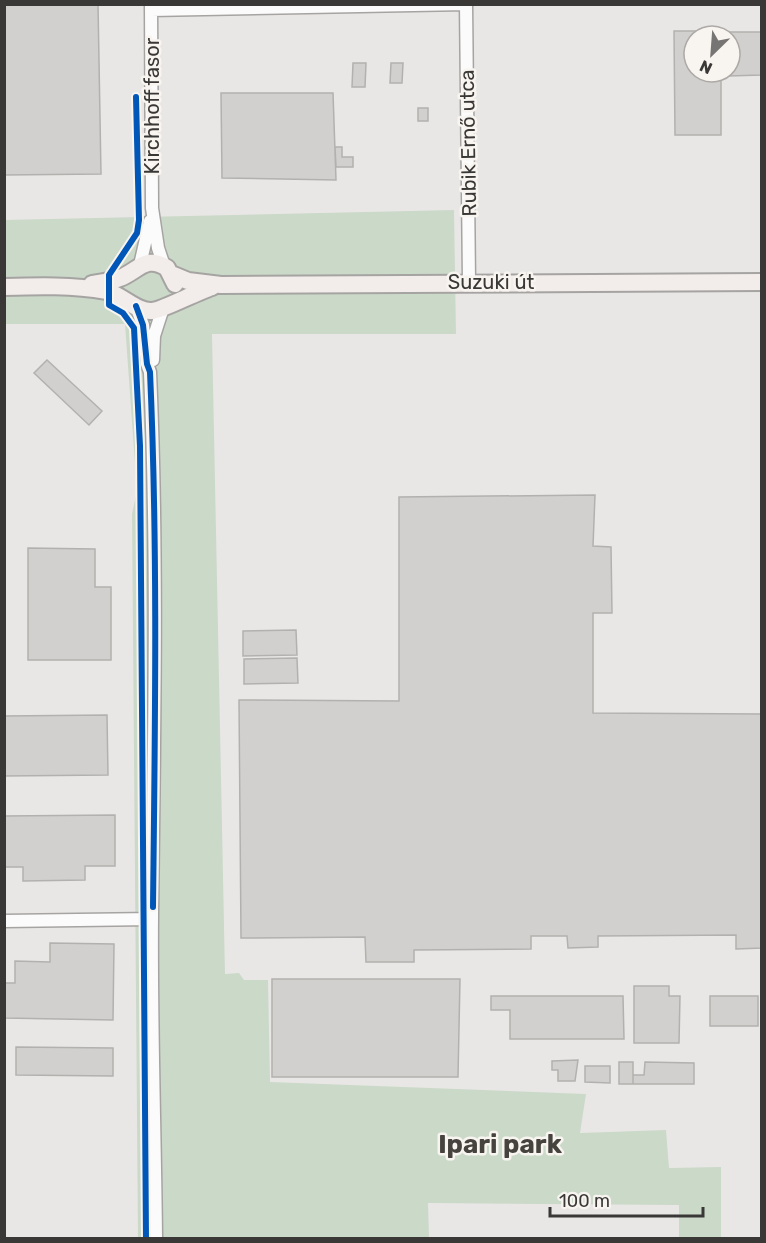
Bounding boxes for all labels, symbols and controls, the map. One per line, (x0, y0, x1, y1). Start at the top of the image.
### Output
north arrow (682, 24, 742, 84)
street label: Kirchhoff fasor (140, 37, 164, 174)
text: N (697, 56, 715, 78)
street label: Rubik Ernő utca (455, 69, 481, 217)
street label: Suzuki út (448, 270, 534, 294)
district label: Ipari park (438, 1129, 563, 1160)
scale bar (550, 1180, 703, 1218)
text: 100 m (559, 1190, 610, 1212)

